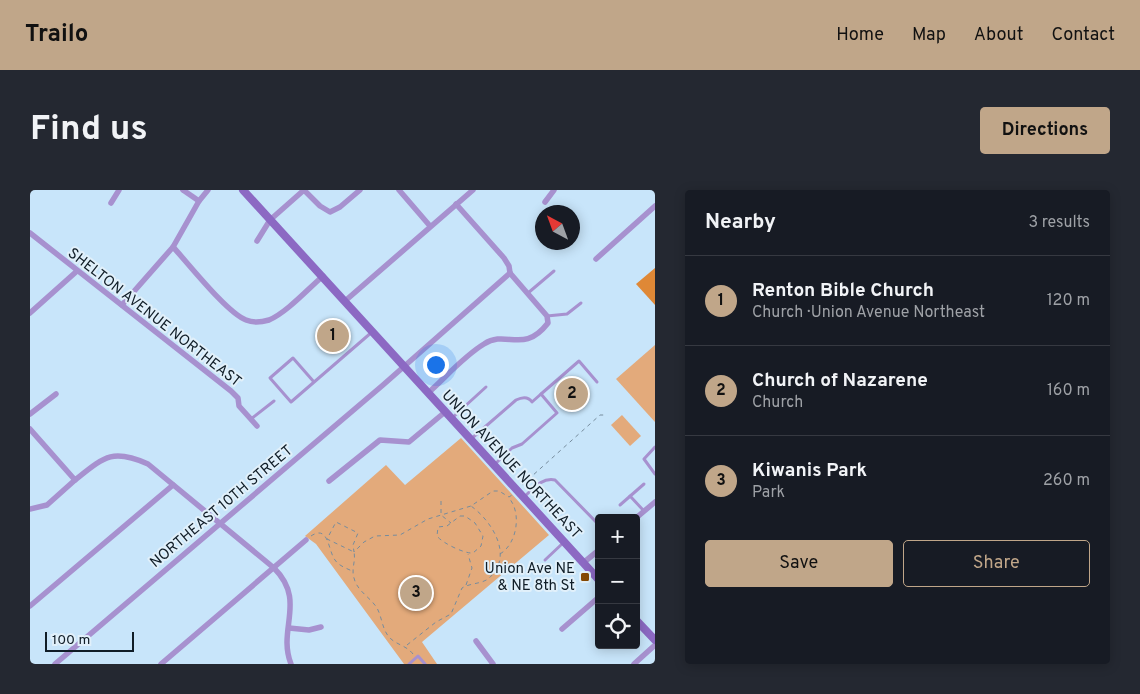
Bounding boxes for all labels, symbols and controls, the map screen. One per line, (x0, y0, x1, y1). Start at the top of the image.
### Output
text: Trailo (25, 20, 88, 50)
text: Home (836, 24, 884, 47)
text: Map (912, 24, 946, 47)
text: About (974, 24, 1023, 47)
text: Contact (1051, 24, 1115, 47)
button: Directions (980, 107, 1110, 154)
text: Find us (30, 108, 148, 152)
north arrow (535, 205, 580, 250)
text: Nearby (705, 209, 776, 236)
text: 3 results (1028, 213, 1090, 233)
street label: SHELTON AVENUE NORTHEAST (63, 244, 245, 392)
text: Renton Bible Church (752, 279, 934, 303)
text: 1 (718, 291, 724, 311)
text: 120 m (1047, 291, 1090, 311)
text: Church · Union Avenue Northeast (752, 303, 985, 323)
pin: 1 (317, 317, 349, 355)
your location (423, 352, 449, 378)
text: Church of Nazarene (752, 369, 928, 393)
pin: 2 (556, 375, 588, 413)
text: 2 (716, 381, 726, 401)
text: 160 m (1047, 381, 1090, 401)
street label: UNION AVENUE NORTHEAST (437, 387, 585, 543)
text: Church (752, 393, 803, 413)
street label: NORTHEAST 10TH STREET (147, 442, 297, 573)
text: Kiwanis Park (752, 459, 867, 483)
text: 3 (716, 471, 726, 491)
text: 260 m (1043, 471, 1090, 491)
text: Park (752, 483, 785, 503)
map controls (595, 514, 640, 649)
button: + (595, 514, 640, 559)
button: Save (705, 540, 893, 587)
button: Share (903, 540, 1090, 587)
button: − (595, 559, 640, 604)
place label: Union Ave NE & NE 8th St (485, 560, 575, 596)
marker: Union Ave NE & NE 8th St (579, 571, 591, 583)
pin: 3 (400, 574, 432, 612)
button: locate (595, 604, 640, 649)
scale bar (45, 629, 134, 652)
text: 100 m (52, 632, 90, 649)

